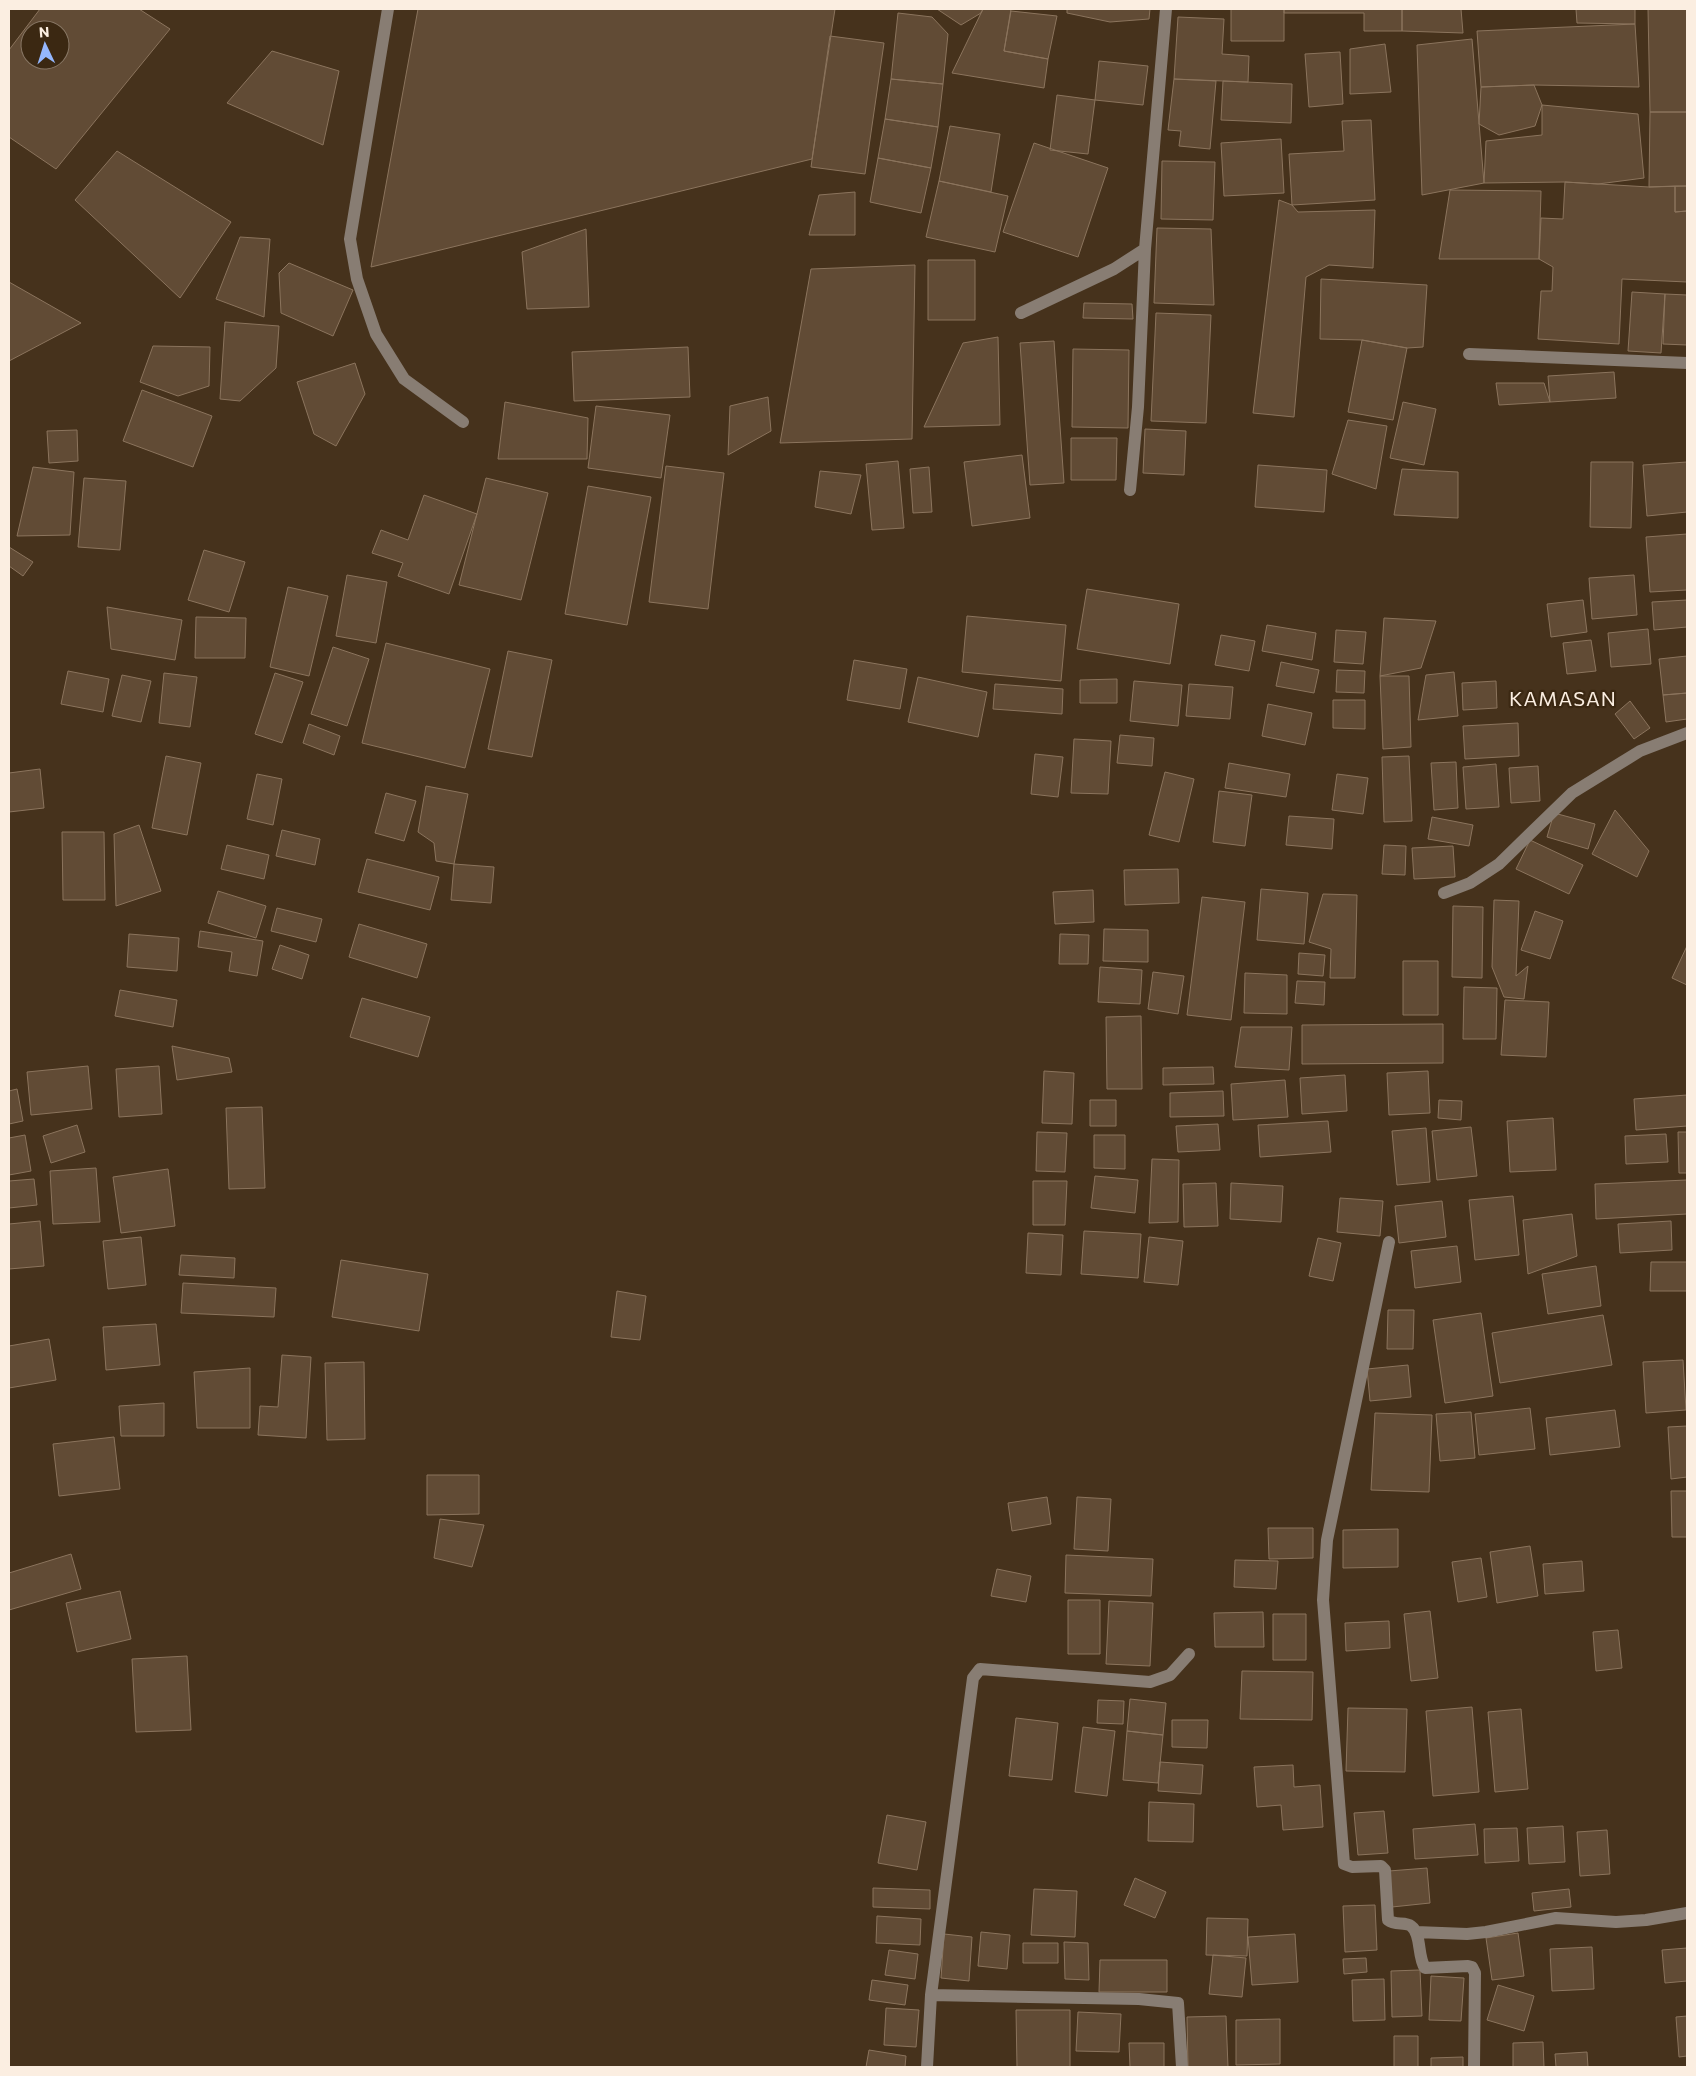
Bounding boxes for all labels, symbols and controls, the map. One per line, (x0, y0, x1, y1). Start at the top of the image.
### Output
north arrow (20, 20, 70, 70)
text: N (38, 23, 50, 40)
district label: KAMASAN (1509, 686, 1617, 710)

